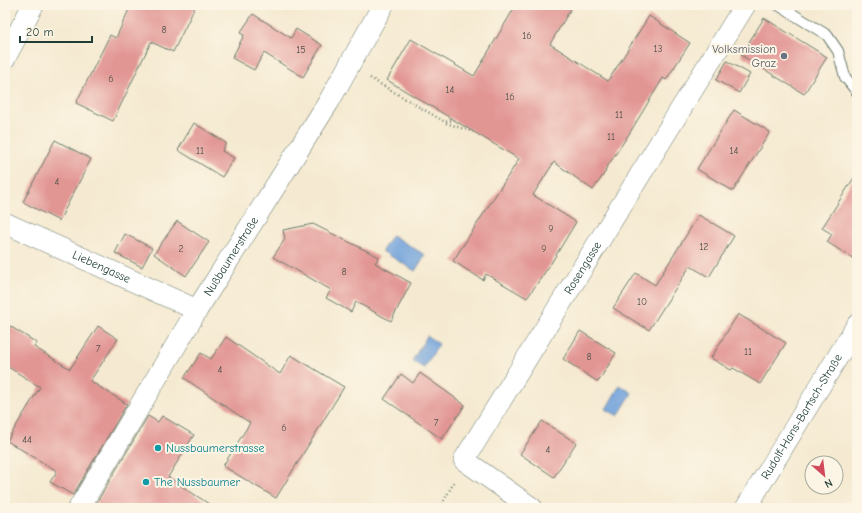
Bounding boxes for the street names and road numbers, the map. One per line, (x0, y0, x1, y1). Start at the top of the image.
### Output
street label: Nußbaumerstraße (201, 214, 261, 299)
street label: Rosengasse (561, 239, 604, 297)
street label: Liebengasse (70, 247, 133, 286)
street label: Rudolf-Hans-Bartsch-Straße (758, 351, 845, 482)

